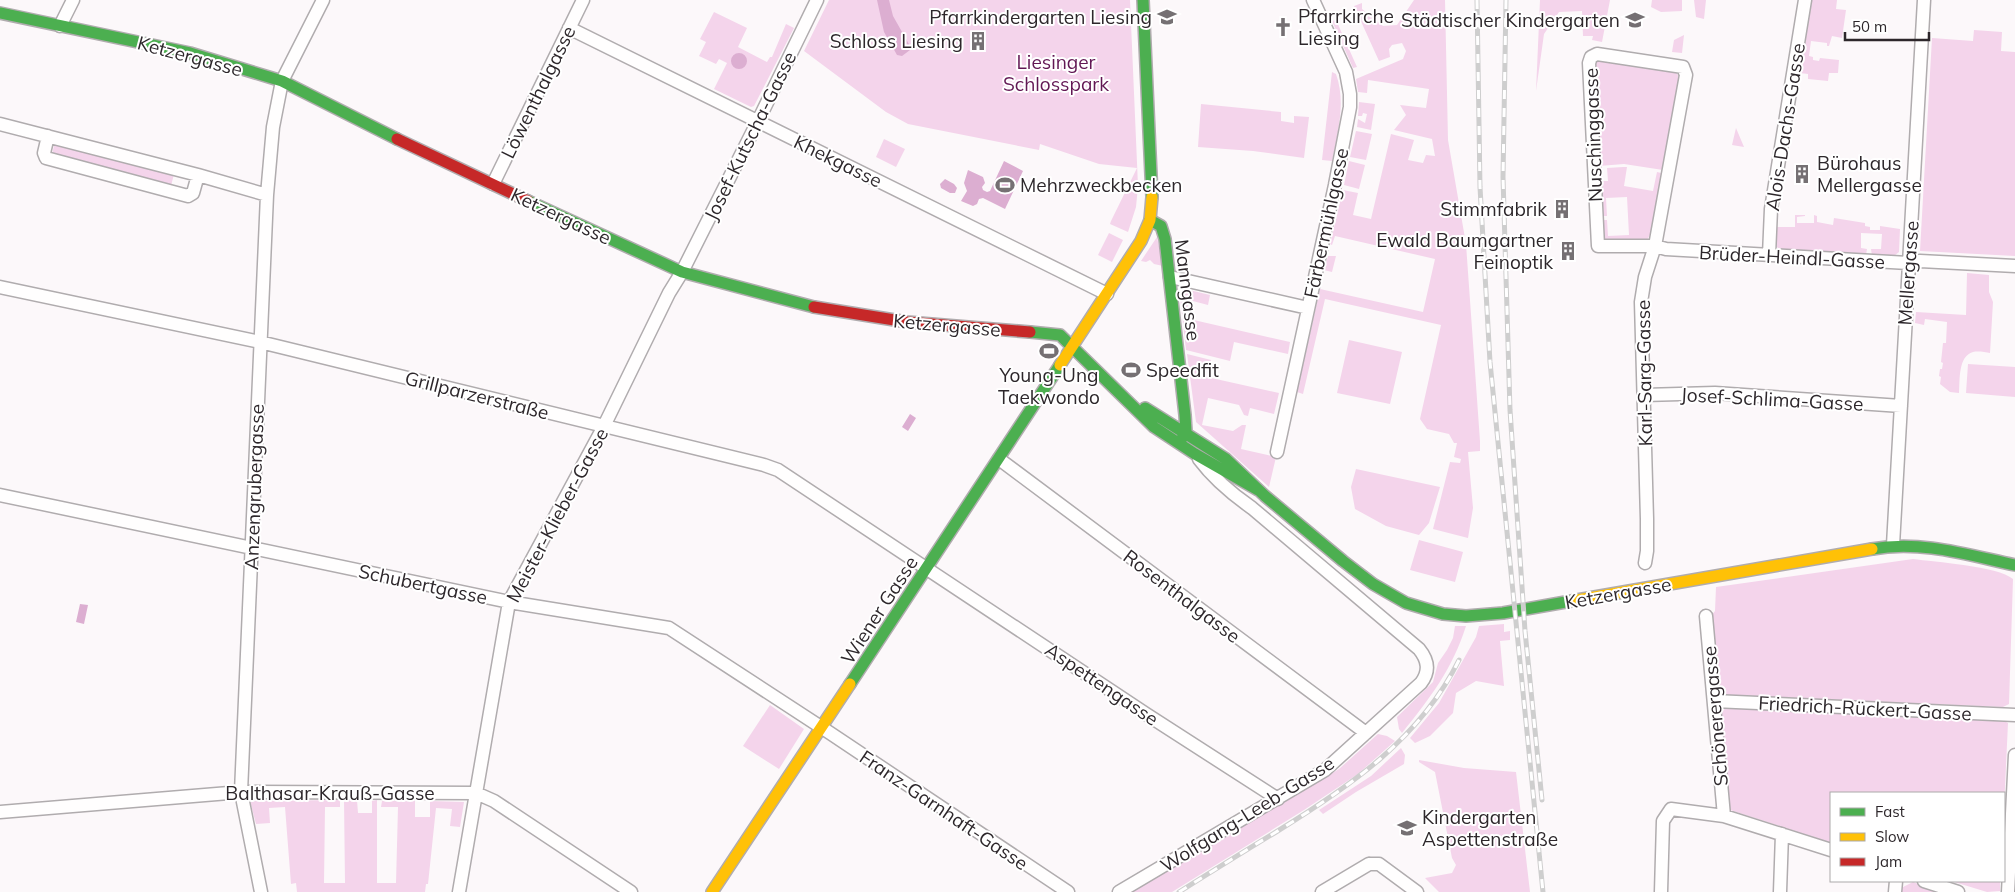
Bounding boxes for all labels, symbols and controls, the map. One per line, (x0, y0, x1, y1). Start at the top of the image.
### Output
place label: Pfarrkirche Liesing (1298, 4, 1394, 50)
place label: Pfarrkindergarten Liesing (929, 5, 1152, 29)
school or university icon: Pfarrkindergarten Liesing (1156, 6, 1178, 28)
place label: Städtischer Kindergarten (1401, 8, 1620, 32)
school or university icon: Städtischer Kindergarten (1624, 9, 1646, 31)
scale bar (1845, 10, 1929, 42)
church icon: Pfarrkirche Liesing (1272, 16, 1294, 38)
text: 50 m (1852, 17, 1887, 36)
street label: Löwenthalgasse (496, 22, 580, 162)
place label: Schloss Liesing (830, 29, 963, 53)
street label: Ketzergasse (135, 30, 245, 82)
building icon: Schloss Liesing (967, 30, 989, 52)
street label: Alois-Dachs-Gasse (1760, 41, 1810, 213)
street label: Josef-Kutscha-Gasse (699, 48, 801, 224)
park label: Liesinger Schlosspark (1003, 50, 1109, 96)
street label: Nuschinggasse (1579, 67, 1607, 203)
street label: Khekgasse (790, 129, 886, 193)
street label: Färbermühlgasse (1298, 146, 1354, 300)
place label: Bürohaus Mellergasse (1817, 151, 1922, 197)
building icon: Bürohaus Mellergasse (1791, 163, 1813, 185)
place label: Mehrzweckbecken (1020, 173, 1183, 197)
sports icon: Mehrzweckbecken (994, 174, 1016, 196)
street label: Ketzergasse (507, 182, 615, 250)
place label: Stimmfabrik (1440, 197, 1547, 221)
building icon: Stimmfabrik (1551, 198, 1573, 220)
street label: Mellergasse (1892, 220, 1924, 326)
place label: Ewald Baumgartner Feinoptik (1376, 228, 1553, 274)
street label: Manngasse (1170, 238, 1206, 342)
building icon: Ewald Baumgartner Feinoptik (1557, 240, 1579, 262)
street label: Brüder-Heindl-Gasse (1698, 240, 1886, 274)
street label: Karl-Sarg-Gasse (1631, 299, 1657, 447)
street label: Ketzergasse (892, 308, 1002, 342)
sports icon: Young-Ung Taekwondo (1038, 340, 1060, 362)
place label: Speedfit (1146, 358, 1219, 382)
sports icon: Speedfit (1120, 359, 1142, 381)
place label: Young-Ung Taekwondo (998, 363, 1100, 409)
street label: Grillparzerstraße (403, 366, 551, 424)
street label: Josef-Schlima-Gasse (1680, 382, 1864, 416)
street label: Anzengrubergasse (239, 404, 269, 570)
street label: Meister-Klieber-Gasse (501, 424, 613, 606)
street label: Rosenthalgasse (1119, 544, 1245, 648)
street label: Wiener Gasse (835, 552, 923, 668)
street label: Schubertgasse (356, 559, 490, 609)
street label: Ketzergasse (1563, 572, 1673, 614)
street label: Aspettengasse (1041, 637, 1163, 731)
street label: Schönerergasse (1697, 645, 1733, 787)
street label: Friedrich-Rückert-Gasse (1758, 690, 1972, 726)
street label: Franz-Garnhaft-Gasse (855, 745, 1033, 875)
street label: Wolfgang-Leeb-Gasse (1156, 751, 1338, 877)
street label: Balthasar-Krauß-Gasse (225, 781, 435, 805)
legend (1830, 792, 2005, 882)
text: Fast (1875, 802, 1905, 821)
place label: Kindergarten Aspettenstraße (1422, 805, 1558, 851)
school or university icon: Kindergarten Aspettenstraße (1396, 817, 1418, 839)
text: Slow (1875, 827, 1909, 846)
text: Jam (1875, 852, 1902, 871)

